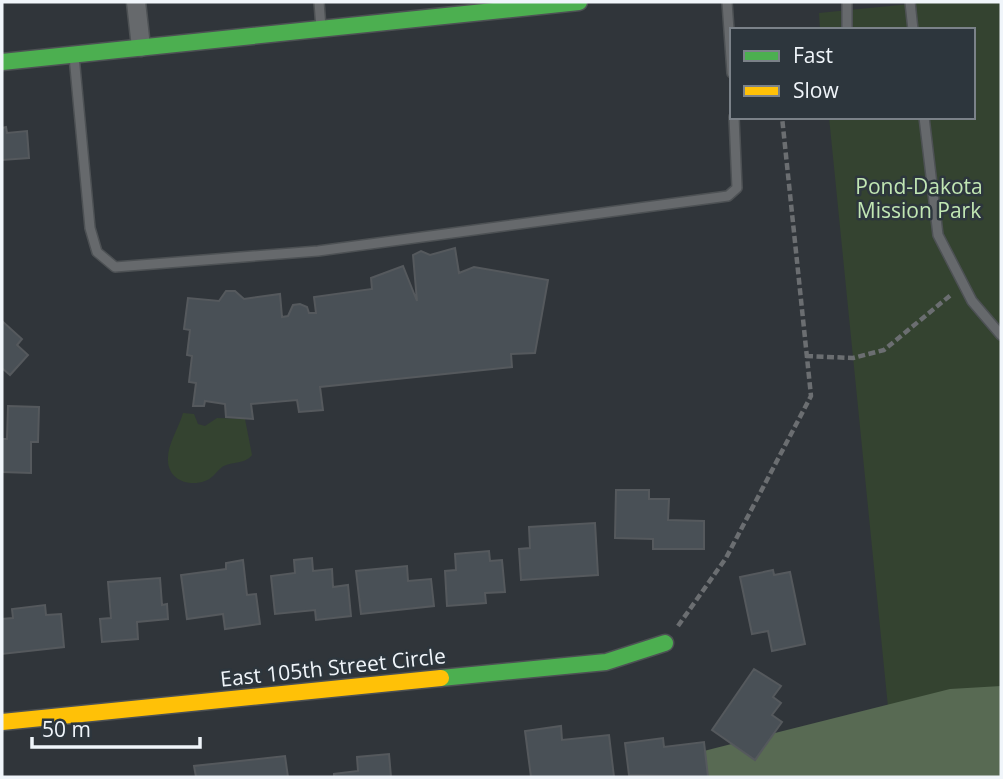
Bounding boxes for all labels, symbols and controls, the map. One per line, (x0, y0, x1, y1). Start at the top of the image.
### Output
legend (730, 28, 975, 119)
text: Fast (793, 41, 833, 69)
text: Slow (793, 76, 839, 104)
park label: Pond-Dakota Mission Park (855, 172, 983, 224)
street label: East 105th Street Circle (219, 641, 447, 693)
scale bar (32, 706, 200, 750)
text: 50 m (42, 715, 91, 743)

